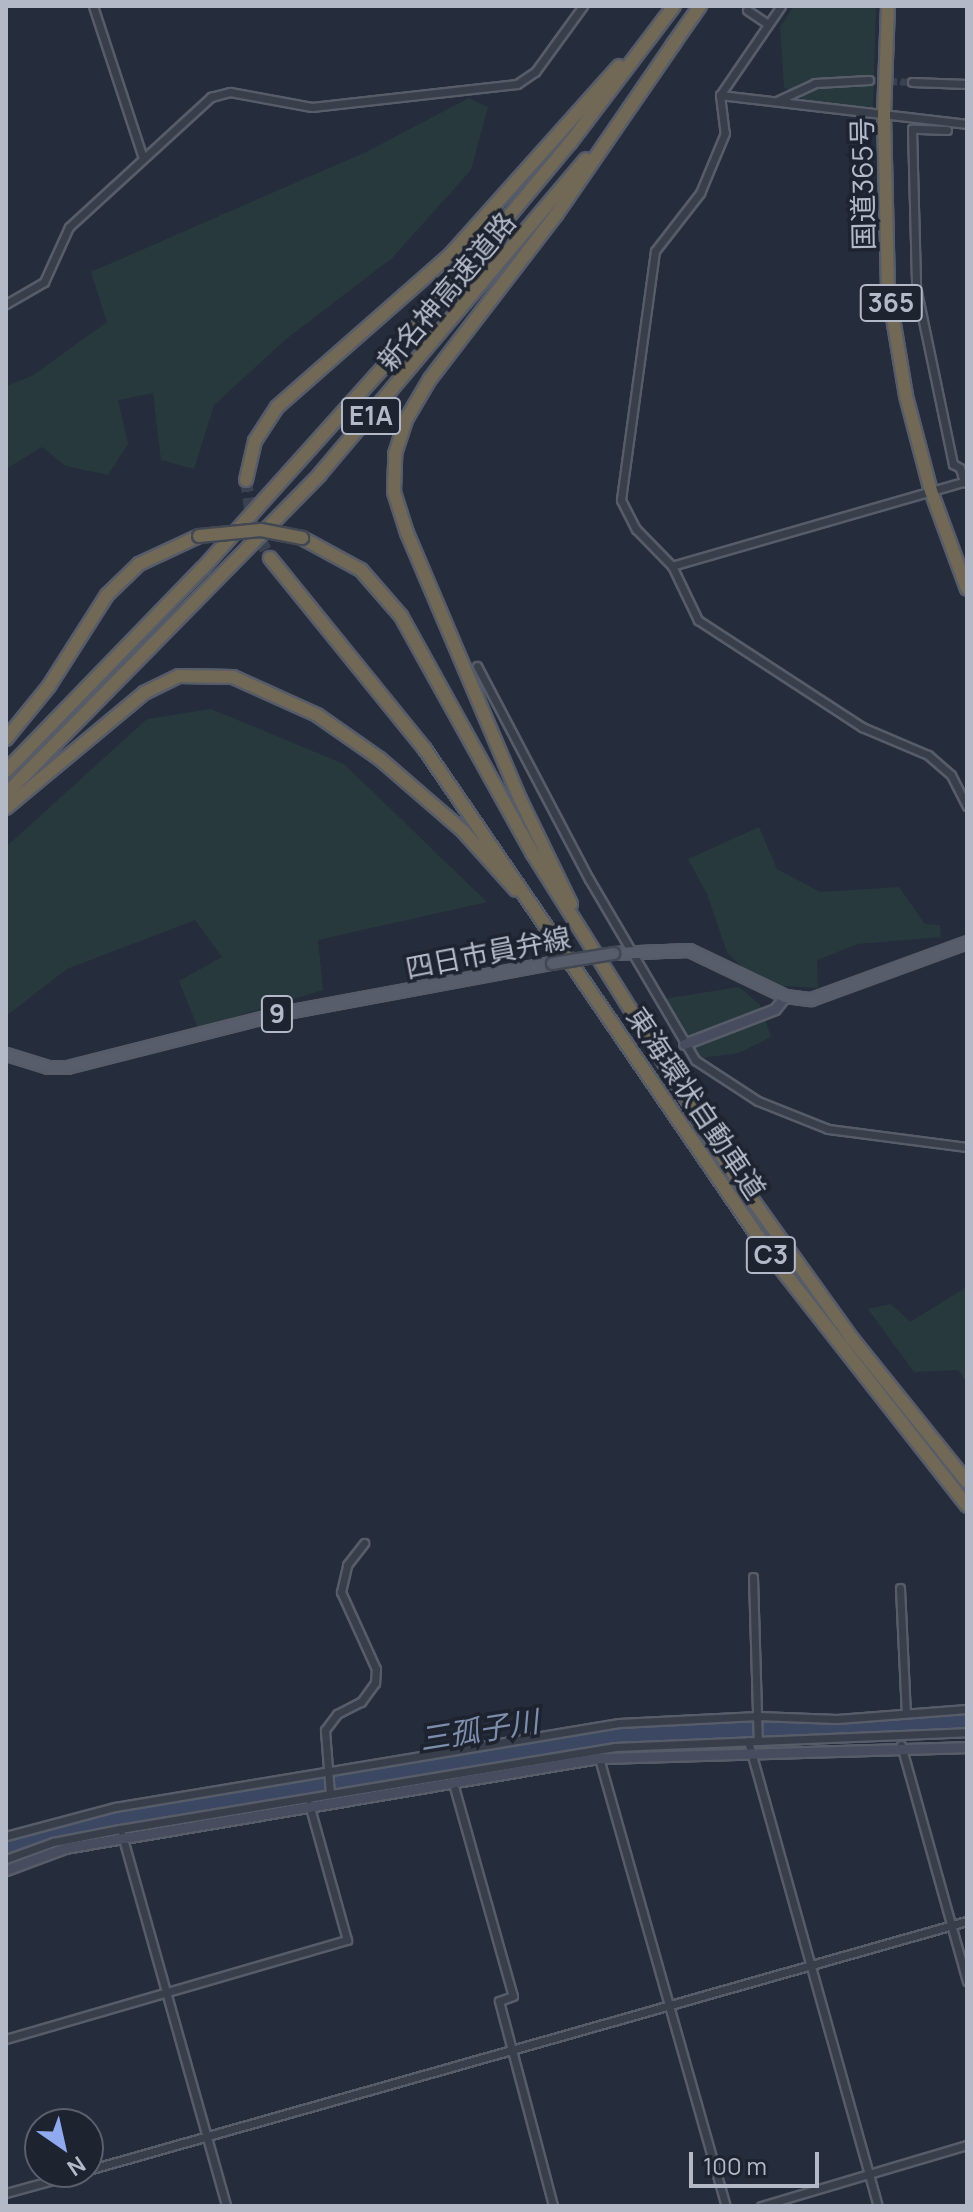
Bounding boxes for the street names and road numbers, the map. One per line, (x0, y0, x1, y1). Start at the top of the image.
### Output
street label: 国道365号 (844, 117, 880, 251)
street label: 新名神高速道路 (370, 205, 522, 377)
road number: 365 (859, 281, 923, 325)
road number: E1A (339, 394, 403, 438)
street label: 四日市員弁線 (402, 919, 574, 985)
road number: 9 (259, 992, 295, 1036)
street label: 東海環状自動車道 (620, 1001, 774, 1205)
road number: C3 (745, 1233, 797, 1277)

